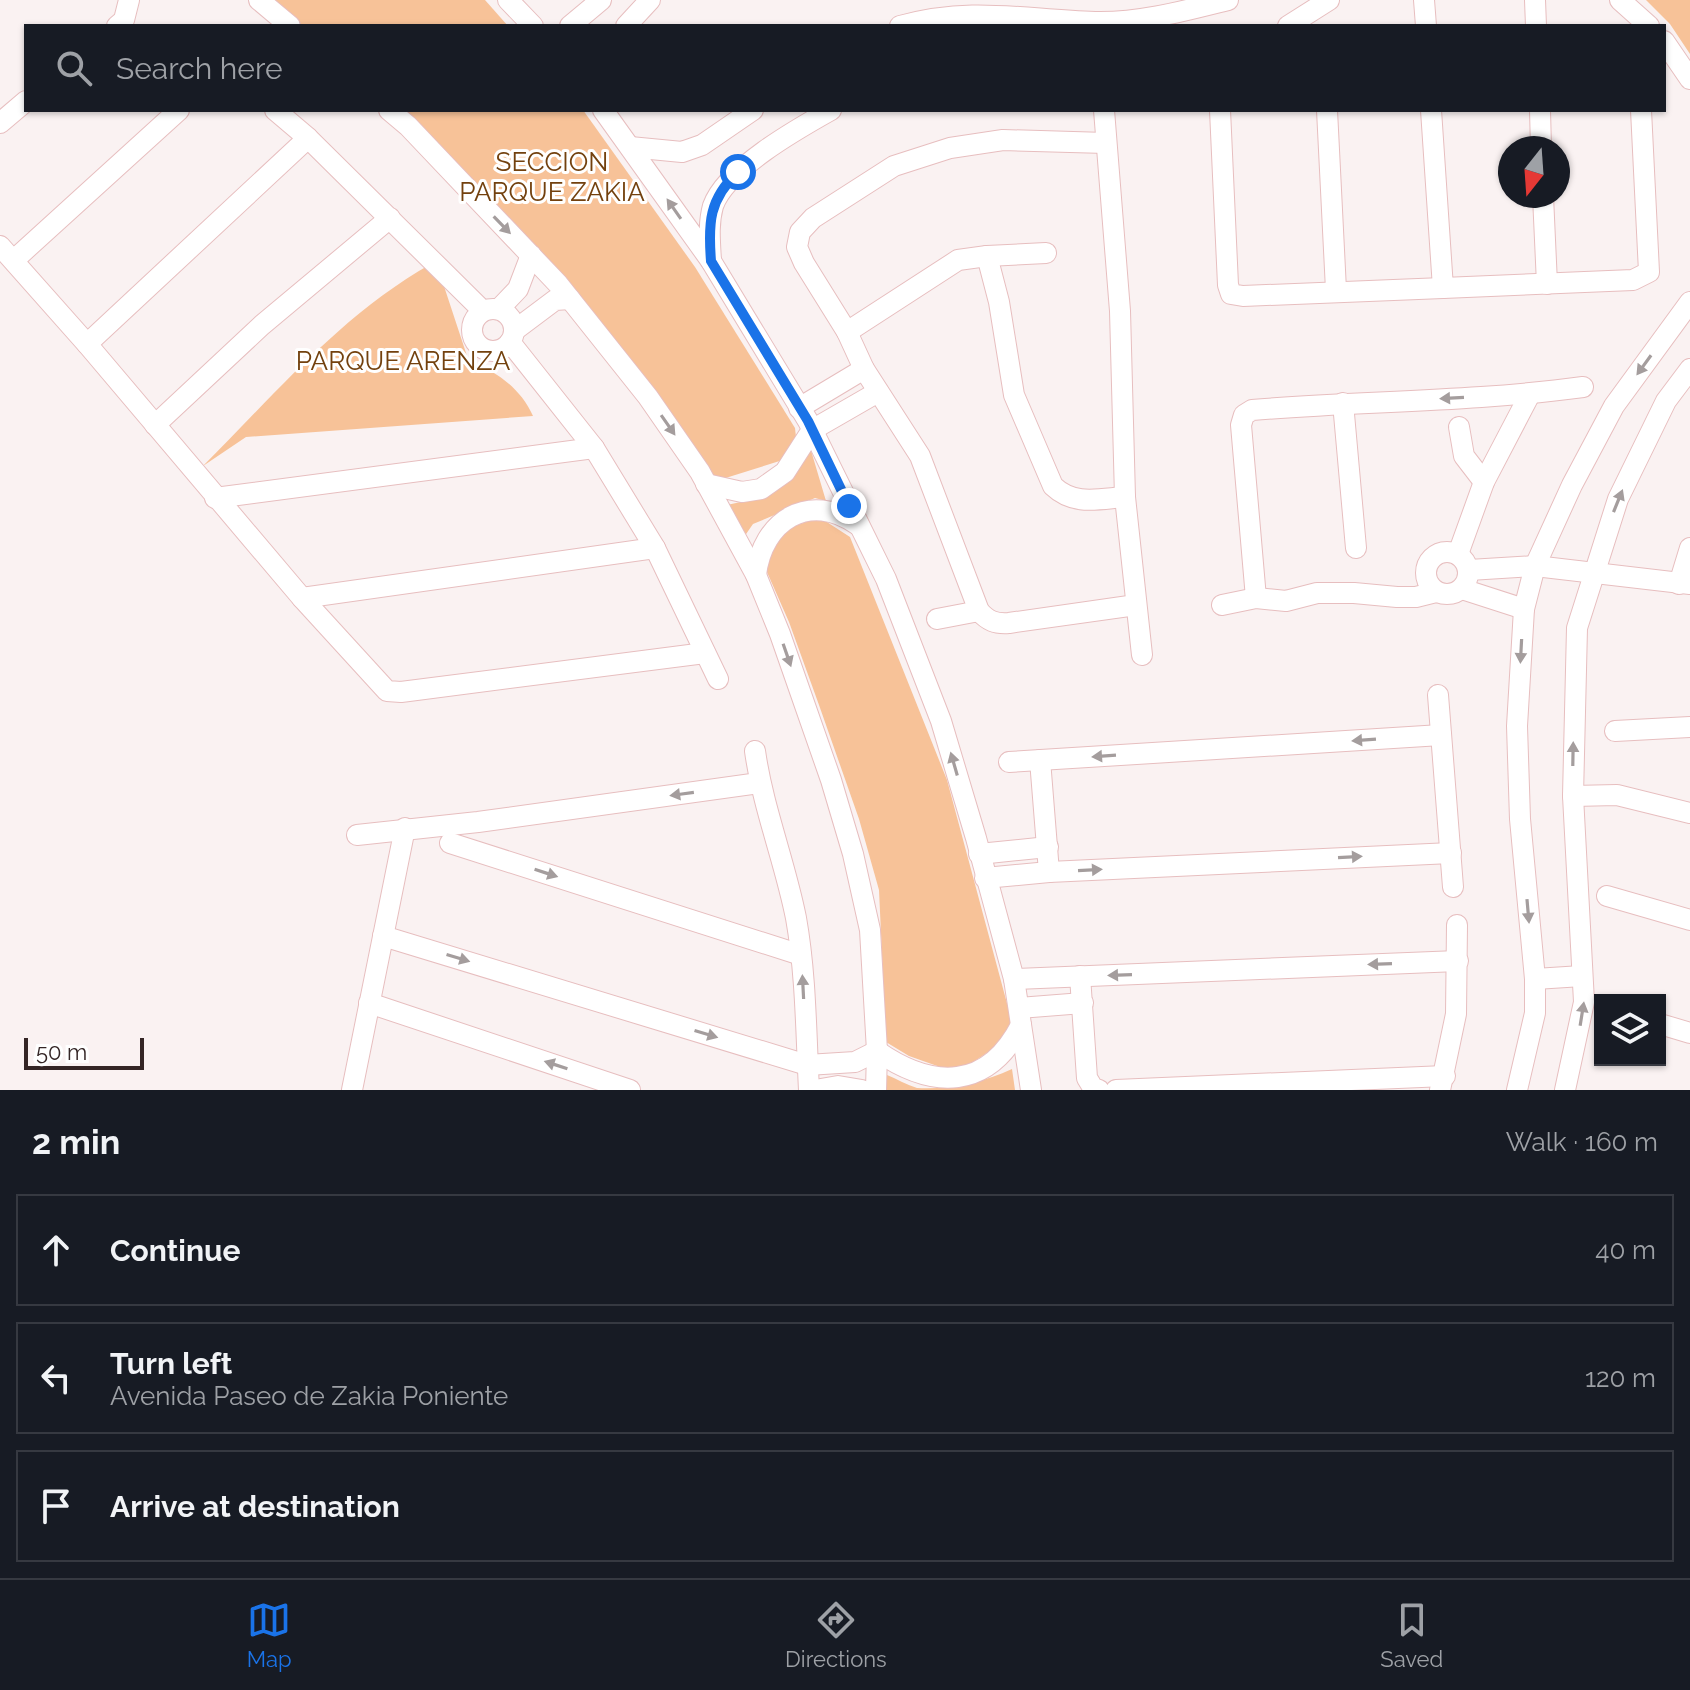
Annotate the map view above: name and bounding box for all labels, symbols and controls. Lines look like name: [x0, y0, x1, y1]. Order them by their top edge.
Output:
search box: [24, 24, 1666, 112]
icon: search: [52, 46, 96, 90]
text: Search here: [116, 51, 283, 86]
north arrow: [1498, 136, 1570, 208]
park label: SECCION PARQUE ZAKIA: [459, 147, 645, 207]
route start: [720, 154, 756, 190]
one-way arrow: [666, 198, 682, 220]
one-way arrow: [493, 215, 511, 234]
park label: PARQUE ARENZA: [296, 346, 511, 376]
one-way arrow: [1637, 355, 1652, 376]
one-way arrow: [1439, 391, 1464, 404]
one-way arrow: [660, 415, 675, 436]
route end: [831, 488, 867, 524]
one-way arrow: [1612, 489, 1625, 513]
one-way arrow: [1514, 639, 1527, 664]
one-way arrow: [782, 643, 794, 667]
one-way arrow: [1351, 733, 1376, 746]
one-way arrow: [1567, 741, 1579, 766]
one-way arrow: [1091, 750, 1116, 763]
one-way arrow: [947, 751, 960, 775]
one-way arrow: [669, 788, 694, 801]
one-way arrow: [1338, 851, 1363, 864]
one-way arrow: [1078, 863, 1103, 876]
one-way arrow: [534, 868, 558, 880]
one-way arrow: [1522, 899, 1535, 924]
one-way arrow: [446, 953, 470, 965]
one-way arrow: [1367, 958, 1392, 971]
one-way arrow: [1107, 968, 1132, 981]
one-way arrow: [796, 974, 809, 999]
map controls: [1594, 994, 1666, 1066]
button: layers: [1594, 994, 1666, 1066]
one-way arrow: [1576, 1001, 1588, 1026]
one-way arrow: [695, 1028, 719, 1041]
scale bar: [24, 1034, 144, 1070]
text: 50 m: [36, 1039, 87, 1065]
one-way arrow: [543, 1059, 567, 1071]
text: 2 min: [32, 1122, 120, 1162]
text: Walk · 160 m: [1506, 1127, 1658, 1157]
icon: ahead: [34, 1228, 78, 1272]
text: Continue: [110, 1233, 241, 1268]
text: 40 m: [1595, 1235, 1656, 1265]
text: Turn left: [110, 1346, 232, 1381]
icon: left: [34, 1356, 78, 1400]
text: 120 m: [1585, 1363, 1656, 1393]
text: Avenida Paseo de Zakia Poniente: [110, 1381, 508, 1411]
icon: arrive: [34, 1484, 78, 1528]
text: Arrive at destination: [110, 1489, 400, 1524]
tab: Map: [247, 1598, 292, 1672]
tab: Directions: [785, 1598, 887, 1672]
tab: Saved: [1380, 1598, 1443, 1672]

